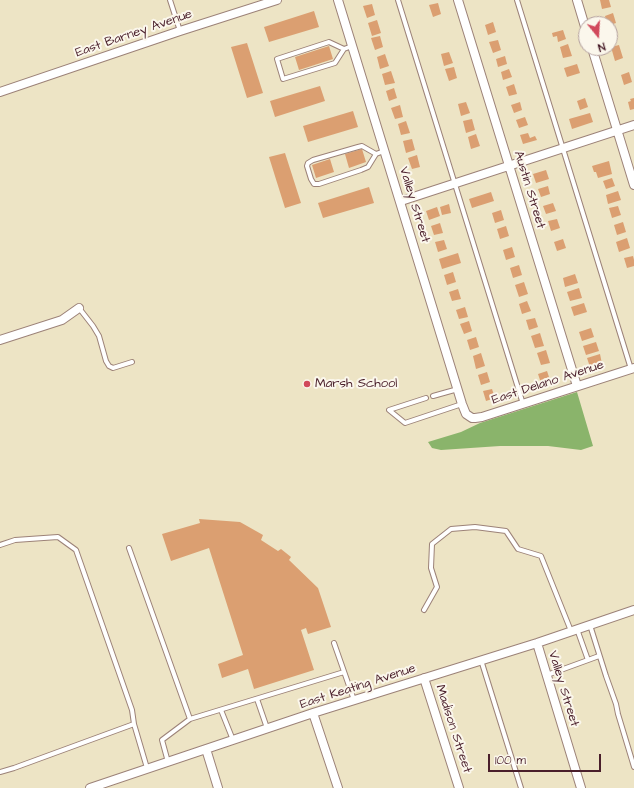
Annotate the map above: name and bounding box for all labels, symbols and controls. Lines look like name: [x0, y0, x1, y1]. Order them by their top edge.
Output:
street label: East Barney Avenue: [74, 7, 194, 61]
north arrow: [578, 16, 618, 56]
text: N: [596, 39, 607, 55]
street label: Austin Street: [510, 149, 548, 231]
street label: Valley Street: [395, 165, 433, 245]
street label: East Delano Avenue: [490, 358, 606, 408]
place label: Marsh School: [315, 376, 397, 392]
marker: Marsh School: [302, 379, 312, 389]
street label: Valley Street: [544, 649, 582, 729]
street label: East Keating Avenue: [298, 661, 418, 713]
street label: Madison Street: [431, 683, 475, 775]
scale bar: [490, 746, 603, 772]
text: 100 m: [495, 752, 526, 769]

